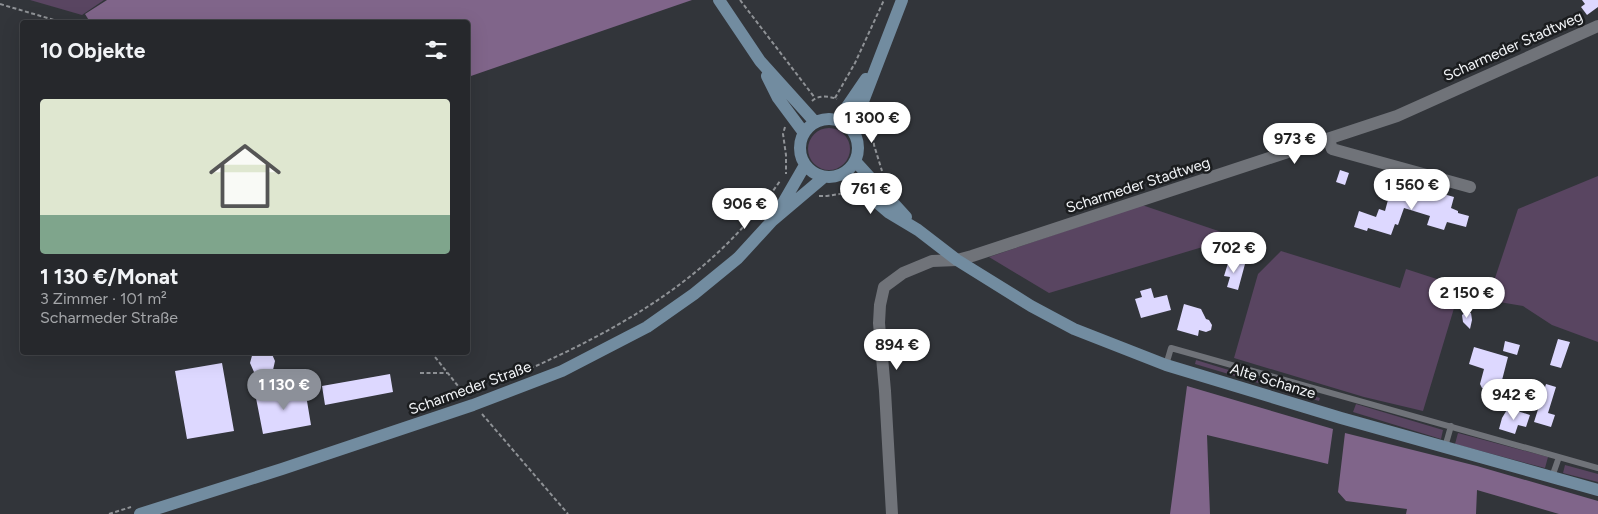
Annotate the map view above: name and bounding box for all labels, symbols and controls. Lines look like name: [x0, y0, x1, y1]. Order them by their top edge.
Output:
street label: Scharmeder Stadtweg: [1441, 7, 1585, 85]
icon: filters: [422, 36, 450, 64]
text: 10 Objekte: [40, 38, 145, 63]
pin: 1 300 €: [826, 102, 918, 144]
text: 1 300 €: [844, 108, 900, 127]
pin: 973 €: [1260, 122, 1330, 165]
text: 973 €: [1274, 129, 1316, 148]
icon: home: [200, 131, 290, 221]
street label: Scharmeder Stadtweg: [1064, 153, 1212, 217]
pin: 1 560 €: [1366, 168, 1458, 211]
pin: 761 €: [836, 172, 906, 215]
text: 1 560 €: [1385, 175, 1439, 194]
text: 761 €: [851, 179, 891, 198]
pin: 906 €: [710, 188, 780, 230]
text: 906 €: [723, 194, 767, 213]
pin: 702 €: [1199, 232, 1269, 274]
text: 702 €: [1212, 238, 1256, 257]
text: 1 130 €/Monat: [40, 264, 178, 289]
pin: 2 150 €: [1421, 276, 1513, 319]
text: 2 150 €: [1440, 283, 1494, 302]
text: 3 Zimmer · 101 m²: [40, 289, 167, 308]
text: Scharmeder Straße: [40, 308, 178, 327]
pin: 894 €: [862, 328, 932, 371]
text: 894 €: [875, 335, 919, 354]
street label: Scharmeder Straße: [406, 357, 534, 419]
street label: Alte Schanze: [1228, 359, 1318, 403]
pin: 1 130 €: [238, 368, 330, 411]
text: 1 130 €: [258, 375, 310, 394]
pin: 942 €: [1479, 378, 1549, 421]
text: 942 €: [1492, 385, 1536, 404]

